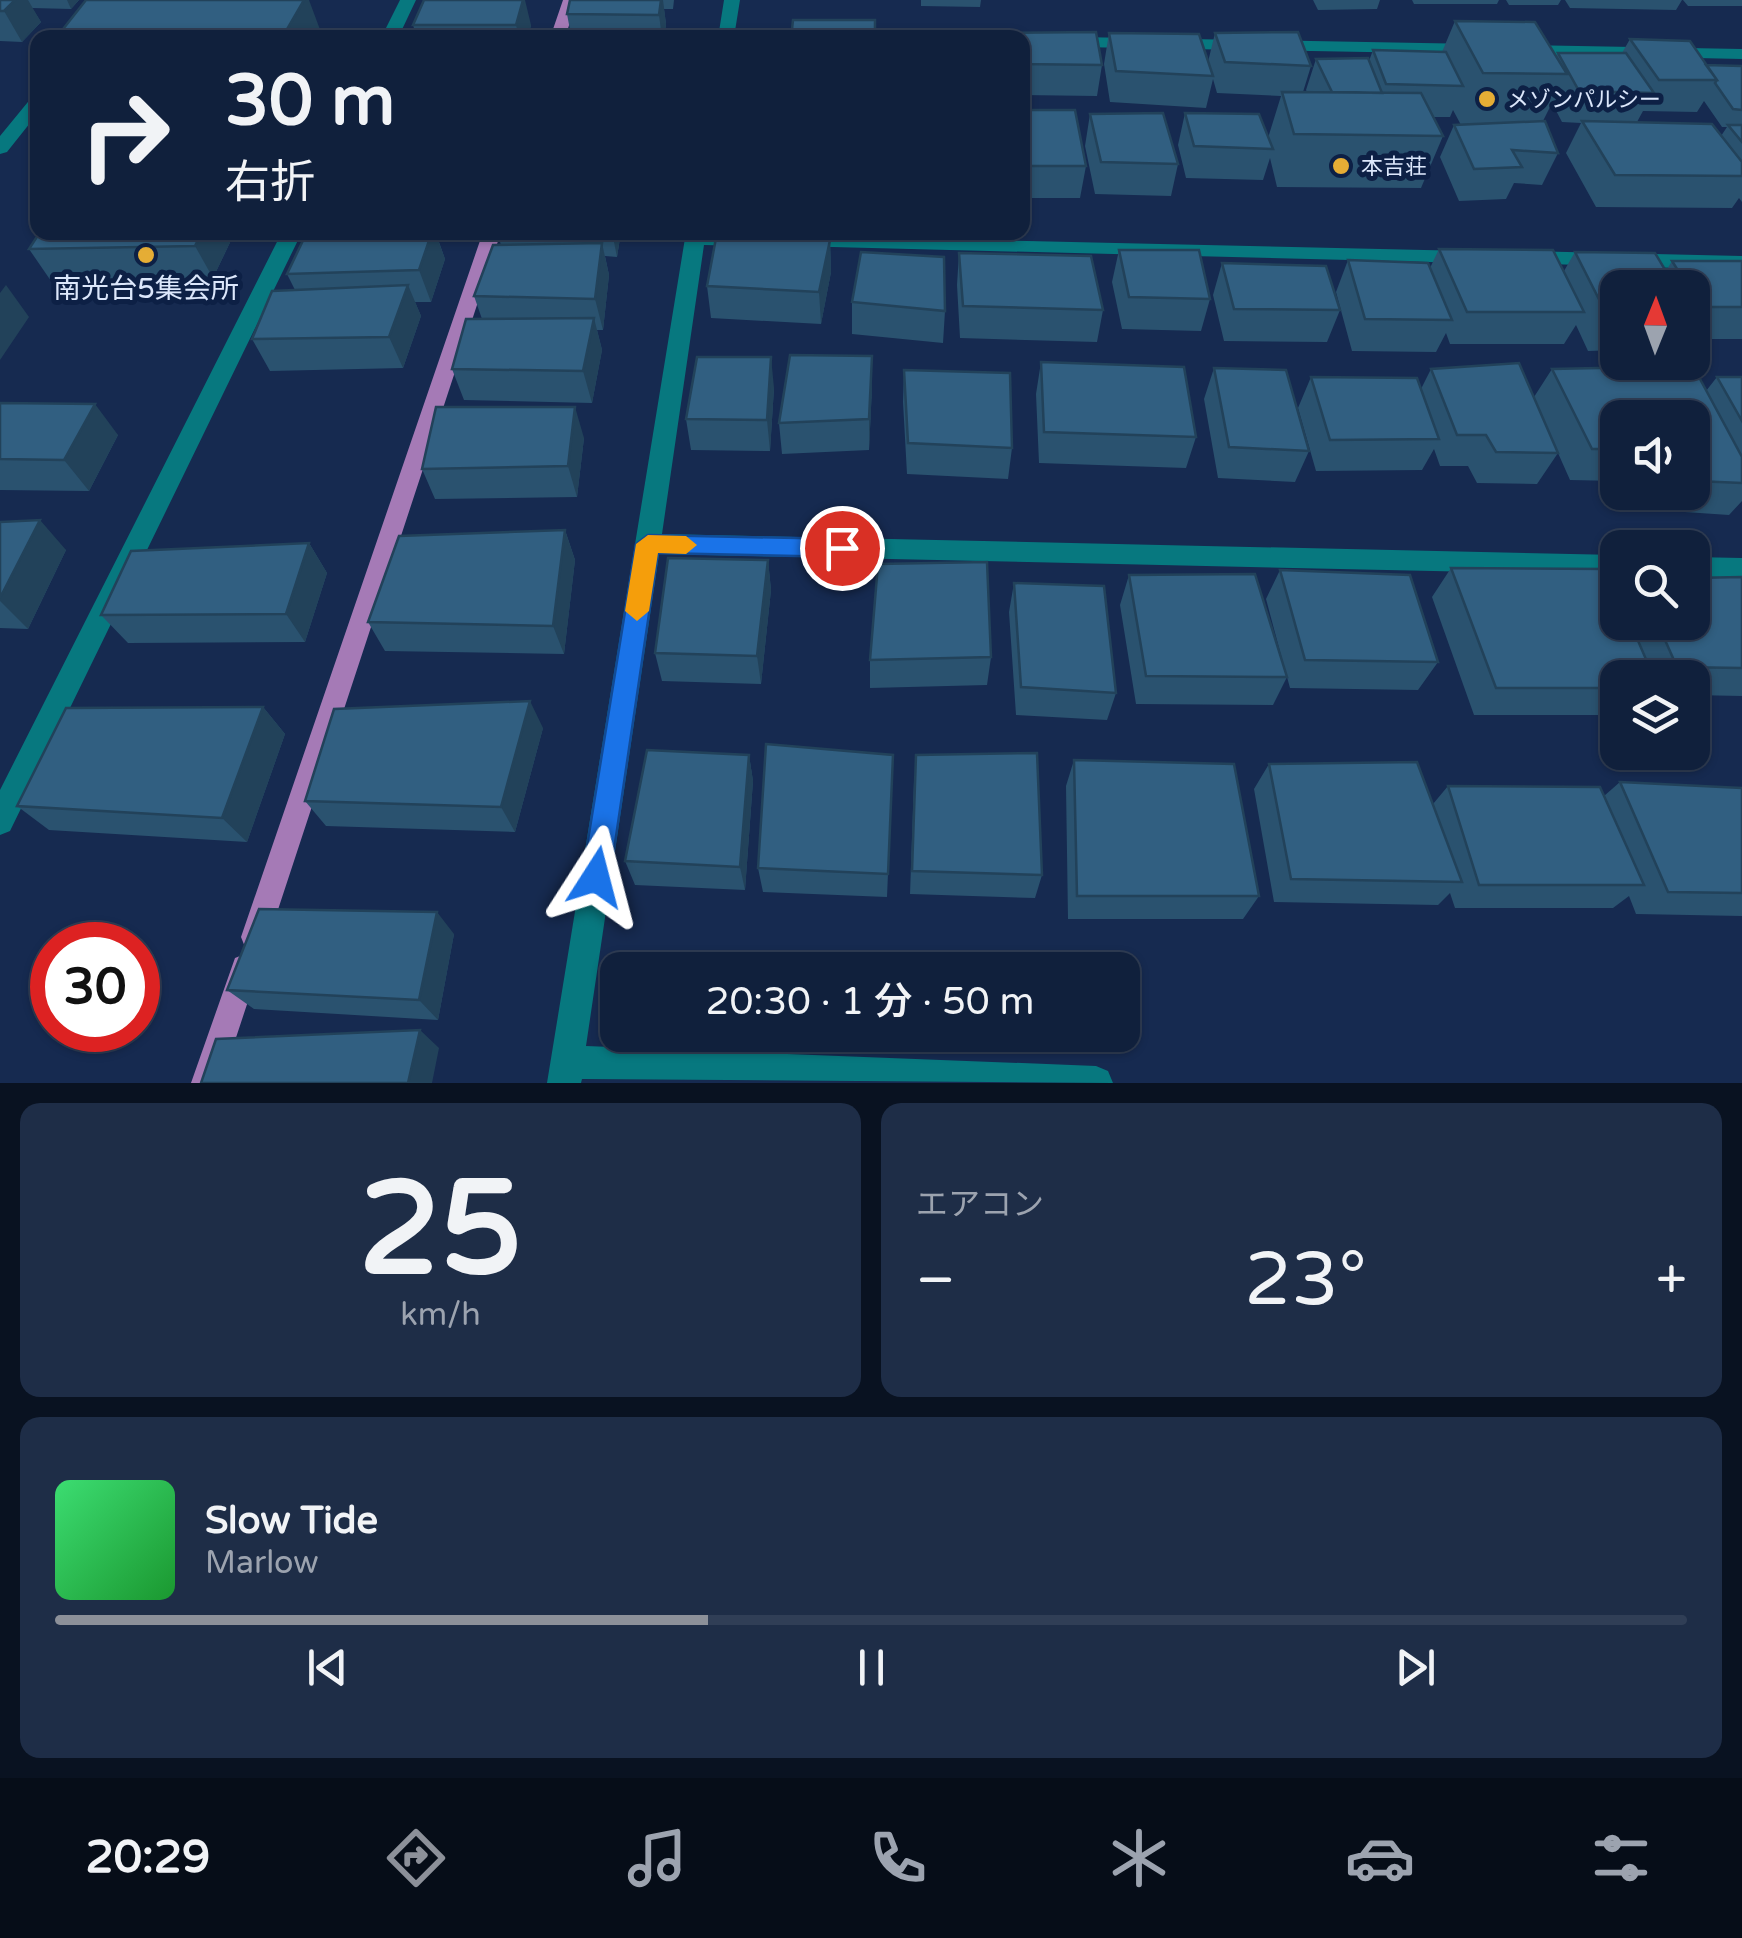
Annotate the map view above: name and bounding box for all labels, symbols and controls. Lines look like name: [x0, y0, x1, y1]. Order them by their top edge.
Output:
text: 30 m: [225, 60, 395, 144]
icon: right: [60, 70, 190, 200]
place label: メゾンパルシー: [1507, 87, 1661, 113]
marker: メゾンパルシー: [1476, 88, 1498, 110]
place label: 本吉荘: [1361, 154, 1427, 180]
marker: 本吉荘: [1330, 155, 1352, 177]
text: 右折: [225, 156, 315, 210]
marker: 南光台5集会所: [135, 244, 157, 266]
north arrow: [1600, 270, 1710, 380]
map controls: [1600, 270, 1710, 770]
place label: 南光台5集会所: [53, 272, 239, 306]
button: sound: [1600, 400, 1710, 510]
pin: [800, 506, 885, 591]
icon: arrive: [815, 521, 870, 576]
button: search: [1600, 530, 1710, 640]
button: layers: [1600, 660, 1710, 770]
position arrow: [544, 825, 648, 929]
speed limit sign: 30: [30, 922, 160, 1052]
text: 20:30 · 1 分 · 50 m: [706, 979, 1034, 1025]
text: 25: [359, 1153, 522, 1309]
text: エアコン: [916, 1186, 1044, 1224]
text: 23°: [1244, 1235, 1367, 1325]
text: −: [916, 1248, 955, 1314]
text: +: [1656, 1248, 1687, 1314]
text: km/h: [400, 1296, 481, 1334]
text: Slow Tide: [205, 1498, 378, 1544]
text: Marlow: [205, 1544, 319, 1582]
icon: previous: [300, 1640, 355, 1695]
icon: pause: [844, 1640, 899, 1695]
icon: next: [1388, 1640, 1443, 1695]
icon: directions: [381, 1823, 451, 1893]
icon: music: [622, 1823, 692, 1893]
icon: phone: [863, 1823, 933, 1893]
icon: climate: [1104, 1823, 1174, 1893]
icon: car: [1345, 1823, 1415, 1893]
icon: filters: [1586, 1823, 1656, 1893]
text: 20:29: [86, 1831, 210, 1885]

